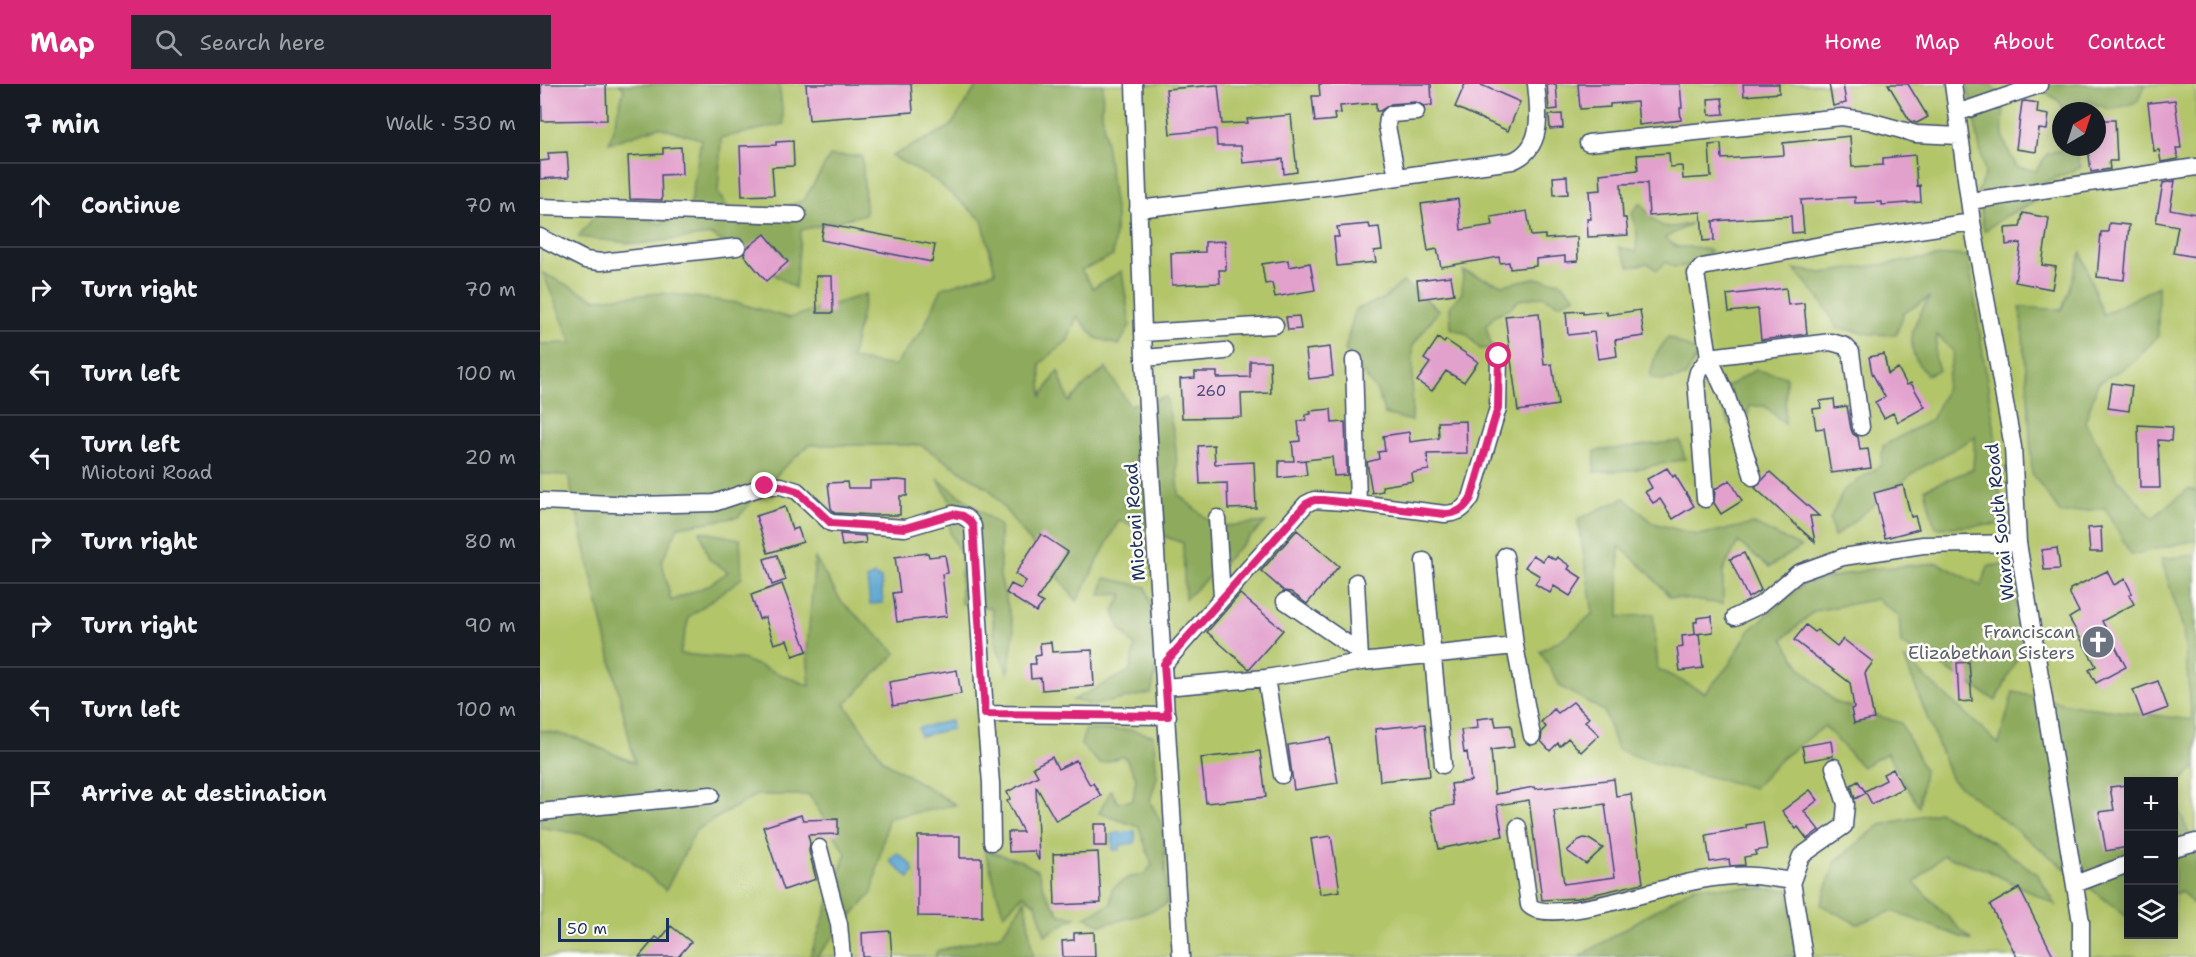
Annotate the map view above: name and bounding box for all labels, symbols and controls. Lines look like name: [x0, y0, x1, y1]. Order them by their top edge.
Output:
search box: [131, 15, 551, 69]
text: Map: [30, 23, 95, 61]
icon: search: [152, 26, 185, 59]
text: Search here: [200, 28, 325, 57]
text: Home: [1824, 28, 1882, 56]
text: Map: [1915, 28, 1960, 56]
text: About: [1993, 28, 2054, 56]
text: Contact: [2087, 28, 2166, 56]
north arrow: [2052, 102, 2106, 156]
text: 7 min: [24, 106, 100, 141]
text: Walk · 530 m: [385, 110, 516, 136]
icon: ahead: [24, 189, 57, 222]
text: Continue: [81, 191, 181, 220]
text: 70 m: [464, 192, 516, 218]
icon: right: [24, 273, 57, 306]
text: Turn right: [81, 275, 198, 304]
text: 70 m: [464, 276, 516, 302]
route start: [1485, 342, 1511, 368]
icon: left: [24, 357, 57, 390]
text: Turn left: [81, 359, 180, 388]
text: 100 m: [456, 360, 516, 386]
house number: 260: [1196, 381, 1226, 401]
text: Turn left: [81, 430, 180, 459]
icon: left: [24, 441, 57, 474]
street label: Warai South Road: [1980, 442, 2020, 602]
text: 20 m: [465, 444, 516, 470]
text: Miotoni Road: [81, 459, 212, 485]
street label: Miotoni Road: [1119, 462, 1151, 582]
route end: [751, 472, 777, 498]
icon: right: [24, 525, 57, 558]
text: Turn right: [81, 527, 198, 556]
text: 80 m: [464, 528, 516, 554]
icon: right: [24, 609, 57, 642]
text: Turn right: [81, 611, 198, 640]
text: 90 m: [464, 612, 516, 638]
place label: Franciscan Elizabethan Sisters: [1908, 620, 2075, 665]
church icon: Franciscan Elizabethan Sisters: [2080, 624, 2116, 660]
icon: left: [24, 693, 57, 726]
text: Turn left: [81, 695, 180, 724]
text: 100 m: [456, 696, 516, 722]
icon: arrive: [24, 777, 57, 810]
map controls: [2124, 777, 2178, 939]
button: +: [2124, 777, 2178, 831]
text: Arrive at destination: [81, 779, 327, 808]
button: −: [2124, 831, 2178, 885]
button: layers: [2124, 885, 2178, 939]
scale bar: [558, 915, 669, 942]
text: 50 m: [567, 918, 607, 939]

